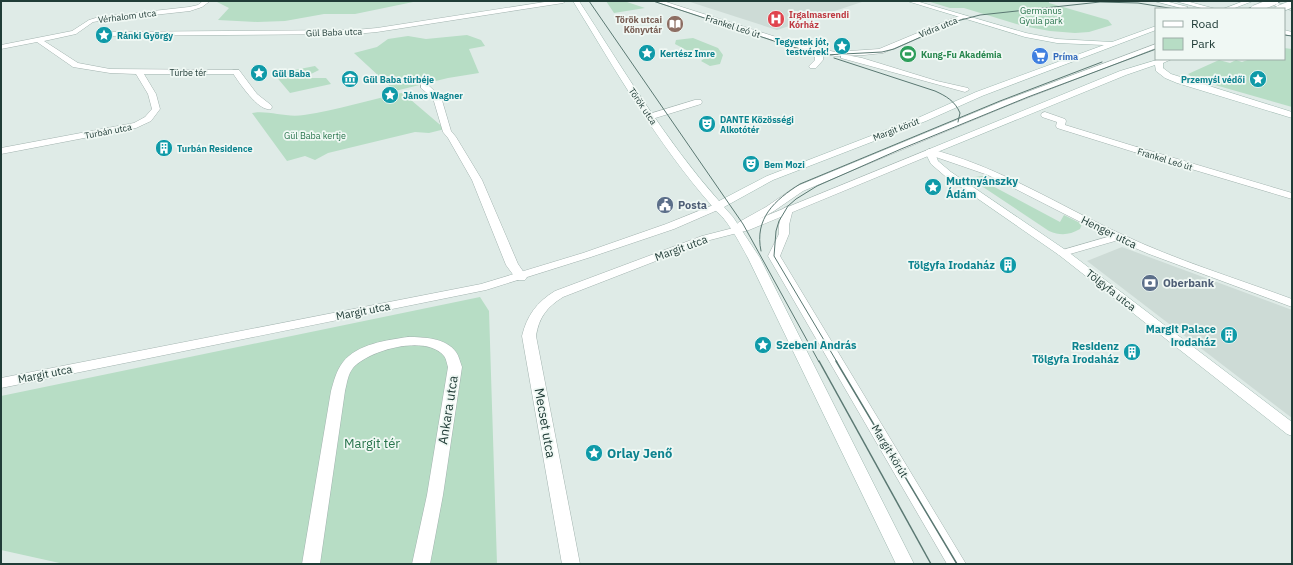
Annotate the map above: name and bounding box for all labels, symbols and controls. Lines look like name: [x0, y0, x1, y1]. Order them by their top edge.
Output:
park label: Germanus Gyula park: [1019, 5, 1063, 26]
street label: Vérhalom utca: [97, 7, 157, 25]
legend: [1155, 8, 1285, 60]
hospital icon: Irgalmasrendi Kórház: [766, 9, 786, 29]
place label: Irgalmasrendi Kórház: [789, 9, 849, 30]
street label: Frankel Leó út: [704, 12, 762, 40]
place label: Török utcai Könyvtár: [615, 14, 662, 35]
library icon: Török utcai Könyvtár: [665, 14, 685, 34]
street label: Vidra utca: [917, 14, 959, 40]
text: Road: [1191, 16, 1219, 31]
place icon: Ránki György: [94, 25, 114, 45]
street label: Gül Baba utca: [306, 26, 363, 38]
place label: Ránki György: [117, 30, 173, 41]
place label: Tegyetek jót, testvérek!: [775, 36, 829, 57]
place icon: Tegyetek jót, testvérek!: [832, 36, 852, 56]
text: Park: [1191, 36, 1216, 51]
place icon: Kertész Imre: [637, 43, 657, 63]
sports icon: Kung-Fu Akadémia: [898, 44, 918, 64]
supermarket icon: Príma: [1030, 46, 1050, 66]
place label: Kertész Imre: [660, 48, 715, 59]
place label: Kung-Fu Akadémia: [921, 49, 1002, 60]
place label: Príma: [1053, 51, 1078, 62]
place icon: Gül Baba: [249, 63, 269, 83]
street label: Türbe tér: [170, 67, 207, 78]
place label: Gül Baba: [272, 68, 310, 79]
museum icon: Gül Baba türbéje: [340, 69, 360, 89]
place icon: Przemyśl védői: [1248, 69, 1268, 89]
place label: Gül Baba türbéje: [363, 74, 434, 85]
place label: Przemyśl védői: [1181, 74, 1245, 85]
place icon: János Wagner: [380, 85, 400, 105]
street label: Török utca: [627, 85, 660, 127]
place label: János Wagner: [403, 90, 463, 101]
theatre icon: DANTE Közösségi Alkotótér: [697, 114, 717, 134]
place label: DANTE Közösségi Alkotótér: [720, 114, 794, 135]
street label: Margit körút: [871, 115, 921, 143]
street label: Turbán utca: [83, 121, 133, 141]
park label: Gül Baba kertje: [284, 130, 346, 141]
building icon: Turbán Residence: [154, 138, 174, 158]
place label: Turbán Residence: [177, 143, 253, 154]
street label: Frankel Leó út: [1136, 145, 1194, 173]
theatre icon: Bem Mozi: [741, 154, 761, 174]
place label: Bem Mozi: [764, 159, 805, 170]
place label: Muttnyánszky Ádám: [946, 174, 1018, 201]
place icon: Muttnyánszky Ádám: [923, 177, 943, 197]
public building icon: Posta: [655, 195, 675, 215]
place label: Posta: [678, 198, 707, 212]
street label: Henger utca: [1079, 213, 1139, 251]
street label: Margit utca: [653, 232, 709, 264]
building icon: Tölgyfa Irodaház: [998, 255, 1018, 275]
place label: Tölgyfa Irodaház: [908, 258, 995, 272]
street label: Tölgyfa utca: [1083, 266, 1139, 314]
bank icon: Oberbank: [1140, 273, 1160, 293]
place label: Oberbank: [1163, 276, 1215, 290]
street label: Margit utca: [335, 299, 391, 323]
place label: Margit Palace irodaház: [1146, 322, 1216, 349]
building icon: Margit Palace irodaház: [1219, 325, 1239, 345]
place icon: Szebeni András: [753, 335, 773, 355]
place label: Szebeni András: [776, 338, 857, 352]
place label: Residenz Tölgyfa Irodaház: [1032, 339, 1119, 366]
building icon: Residenz Tölgyfa Irodaház: [1122, 342, 1142, 362]
street label: Margit utca: [17, 362, 73, 386]
street label: Ankara utca: [434, 374, 462, 446]
street label: Mecset utca: [530, 387, 560, 459]
street label: Margit körút: [869, 422, 911, 480]
park label: Margit tér: [344, 435, 400, 452]
place icon: Orlay Jenő: [584, 443, 604, 463]
place label: Orlay Jenő: [607, 445, 672, 462]

